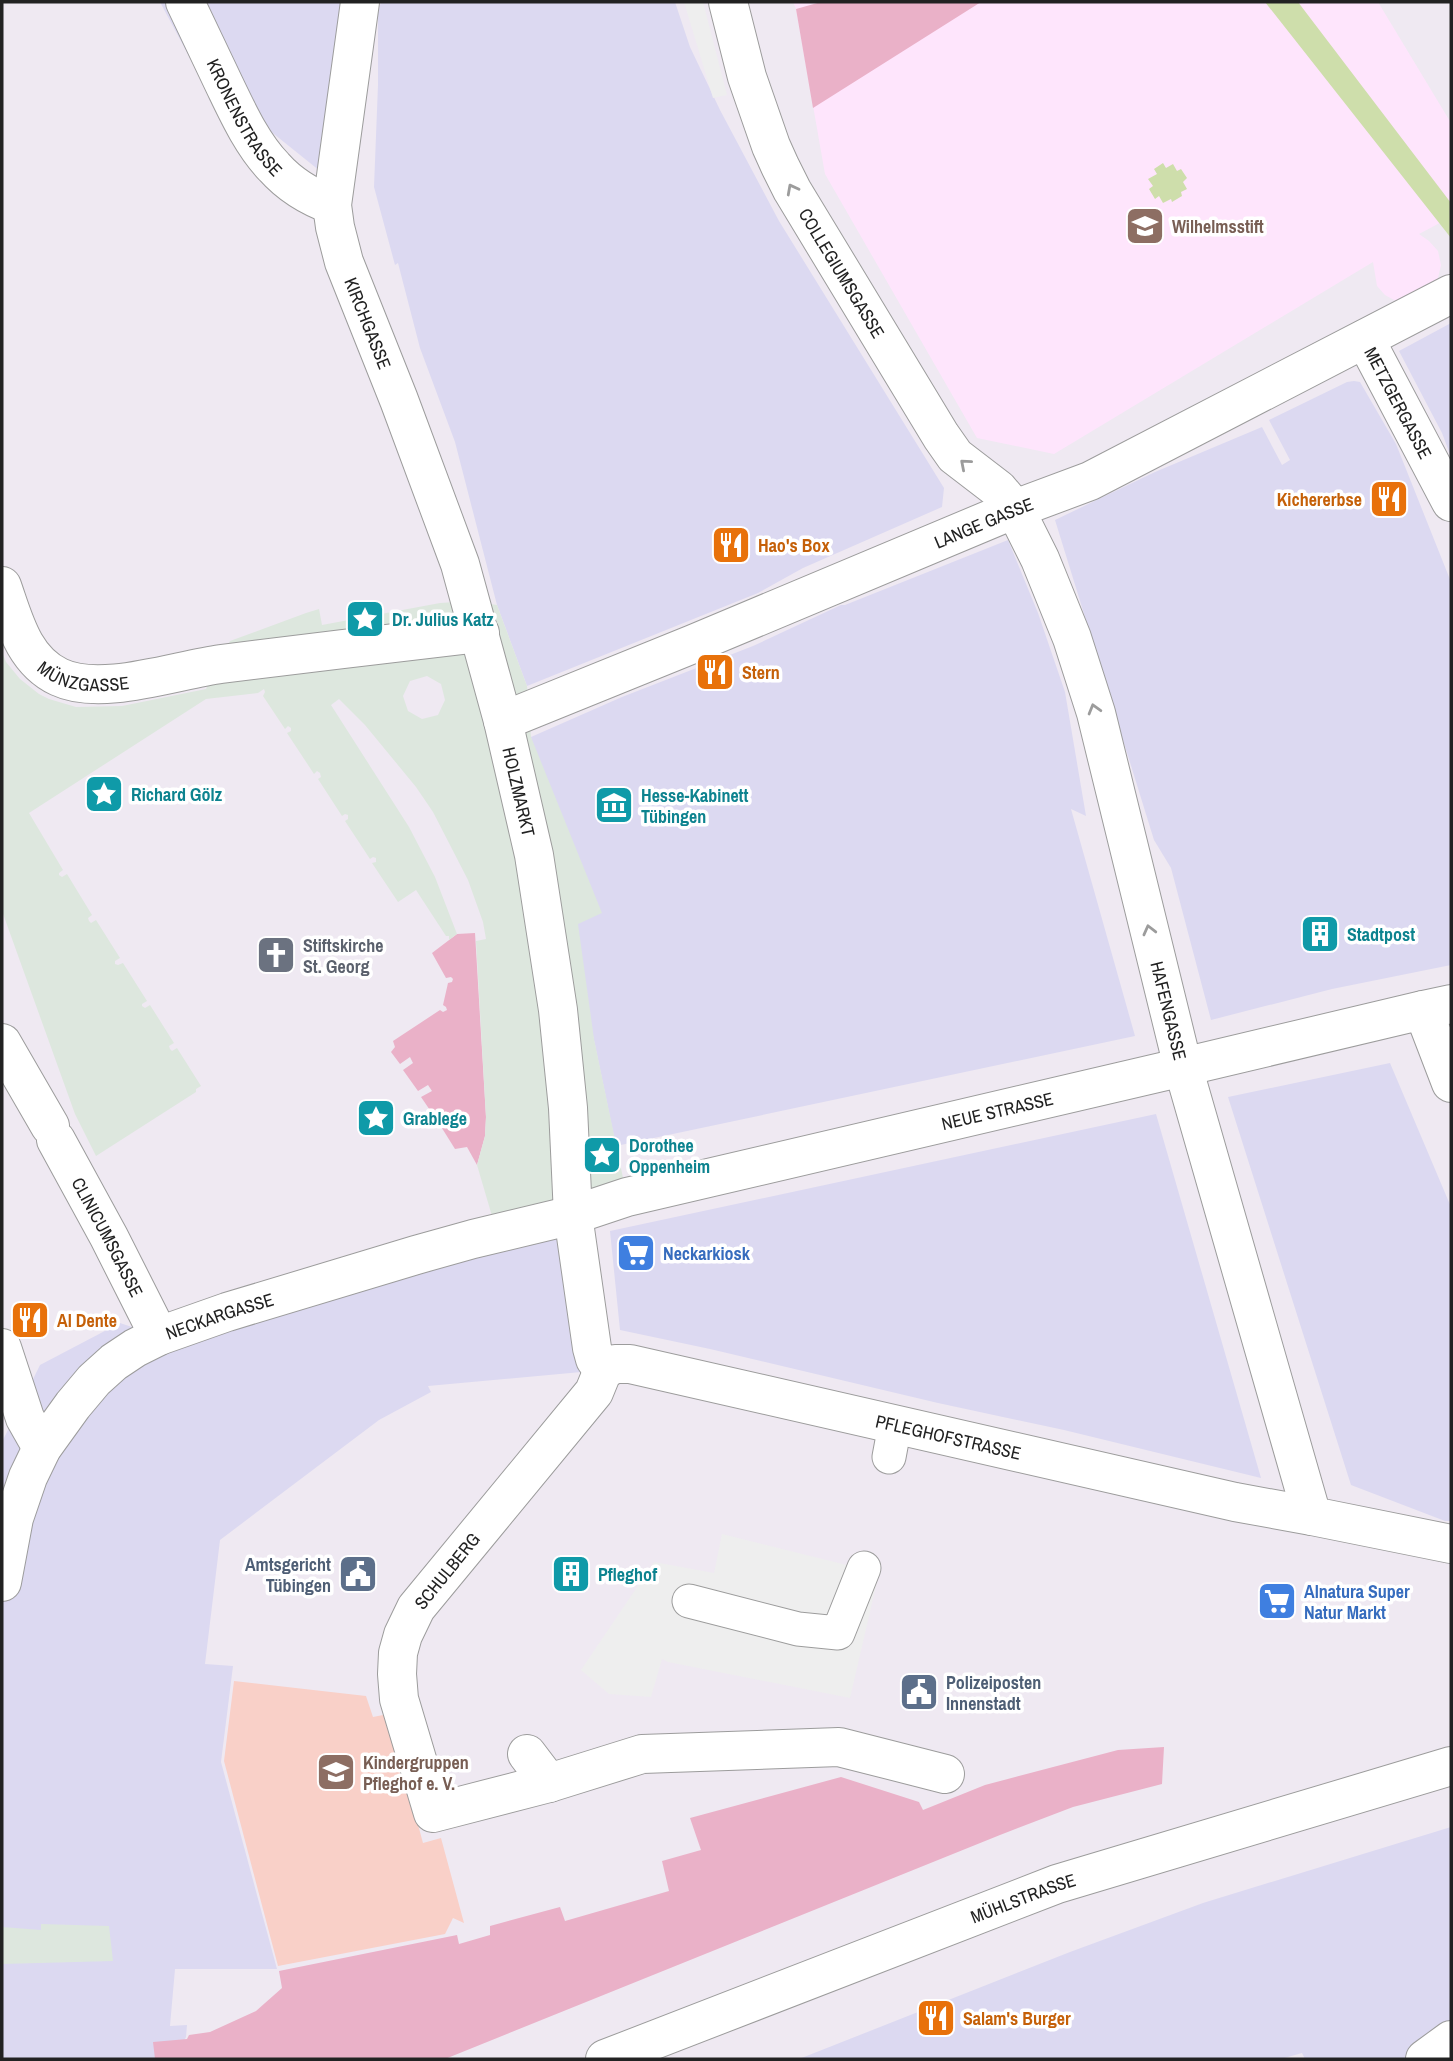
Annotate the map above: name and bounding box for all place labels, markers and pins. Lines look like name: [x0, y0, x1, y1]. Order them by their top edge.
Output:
school or university icon: Wilhelmsstift: [1124, 205, 1166, 247]
place label: Wilhelmsstift: [1172, 214, 1264, 239]
restaurant icon: Kichererbse: [1368, 478, 1410, 520]
place label: Kichererbse: [1277, 487, 1362, 512]
restaurant icon: Hao's Box: [710, 524, 752, 566]
place label: Hao's Box: [758, 533, 830, 558]
place icon: Dr. Julius Katz: [344, 598, 386, 640]
place label: Dr. Julius Katz: [392, 607, 494, 632]
restaurant icon: Stern: [694, 651, 736, 693]
place label: Stern: [742, 660, 780, 685]
place icon: Richard Gölz: [83, 773, 125, 815]
place label: Richard Gölz: [131, 782, 223, 807]
place label: Hesse-Kabinett Tübingen: [641, 783, 749, 829]
museum icon: Hesse-Kabinett Tübingen: [593, 784, 635, 826]
building icon: Stadtpost: [1299, 913, 1341, 955]
place label: Stadtpost: [1347, 922, 1415, 947]
place label: Stiftskirche St. Georg: [303, 933, 383, 979]
church icon: Stiftskirche St. Georg: [255, 934, 297, 976]
place icon: Grablege: [355, 1097, 397, 1139]
place label: Grablege: [403, 1106, 467, 1131]
place label: Dorothee Oppenheim: [629, 1133, 710, 1179]
place icon: Dorothee Oppenheim: [581, 1134, 623, 1176]
supermarket icon: Neckarkiosk: [615, 1232, 657, 1274]
place label: Neckarkiosk: [663, 1241, 751, 1266]
restaurant icon: Al Dente: [9, 1299, 51, 1341]
place label: Al Dente: [57, 1308, 117, 1333]
place label: Amtsgericht Tübingen: [245, 1552, 331, 1598]
public building icon: Amtsgericht Tübingen: [337, 1553, 379, 1595]
building icon: Pfleghof: [550, 1553, 592, 1595]
place label: Pfleghof: [598, 1562, 657, 1587]
place label: Alnatura Super Natur Markt: [1304, 1579, 1410, 1625]
supermarket icon: Alnatura Super Natur Markt: [1256, 1580, 1298, 1622]
place label: Polizeiposten Innenstadt: [946, 1670, 1041, 1716]
public building icon: Polizeiposten Innenstadt: [898, 1671, 940, 1713]
place label: Kindergruppen Pfleghof e. V.: [363, 1750, 469, 1796]
school or university icon: Kindergruppen Pfleghof e. V.: [315, 1751, 357, 1793]
restaurant icon: Salam's Burger: [915, 1997, 957, 2039]
place label: Salam's Burger: [963, 2006, 1071, 2031]

